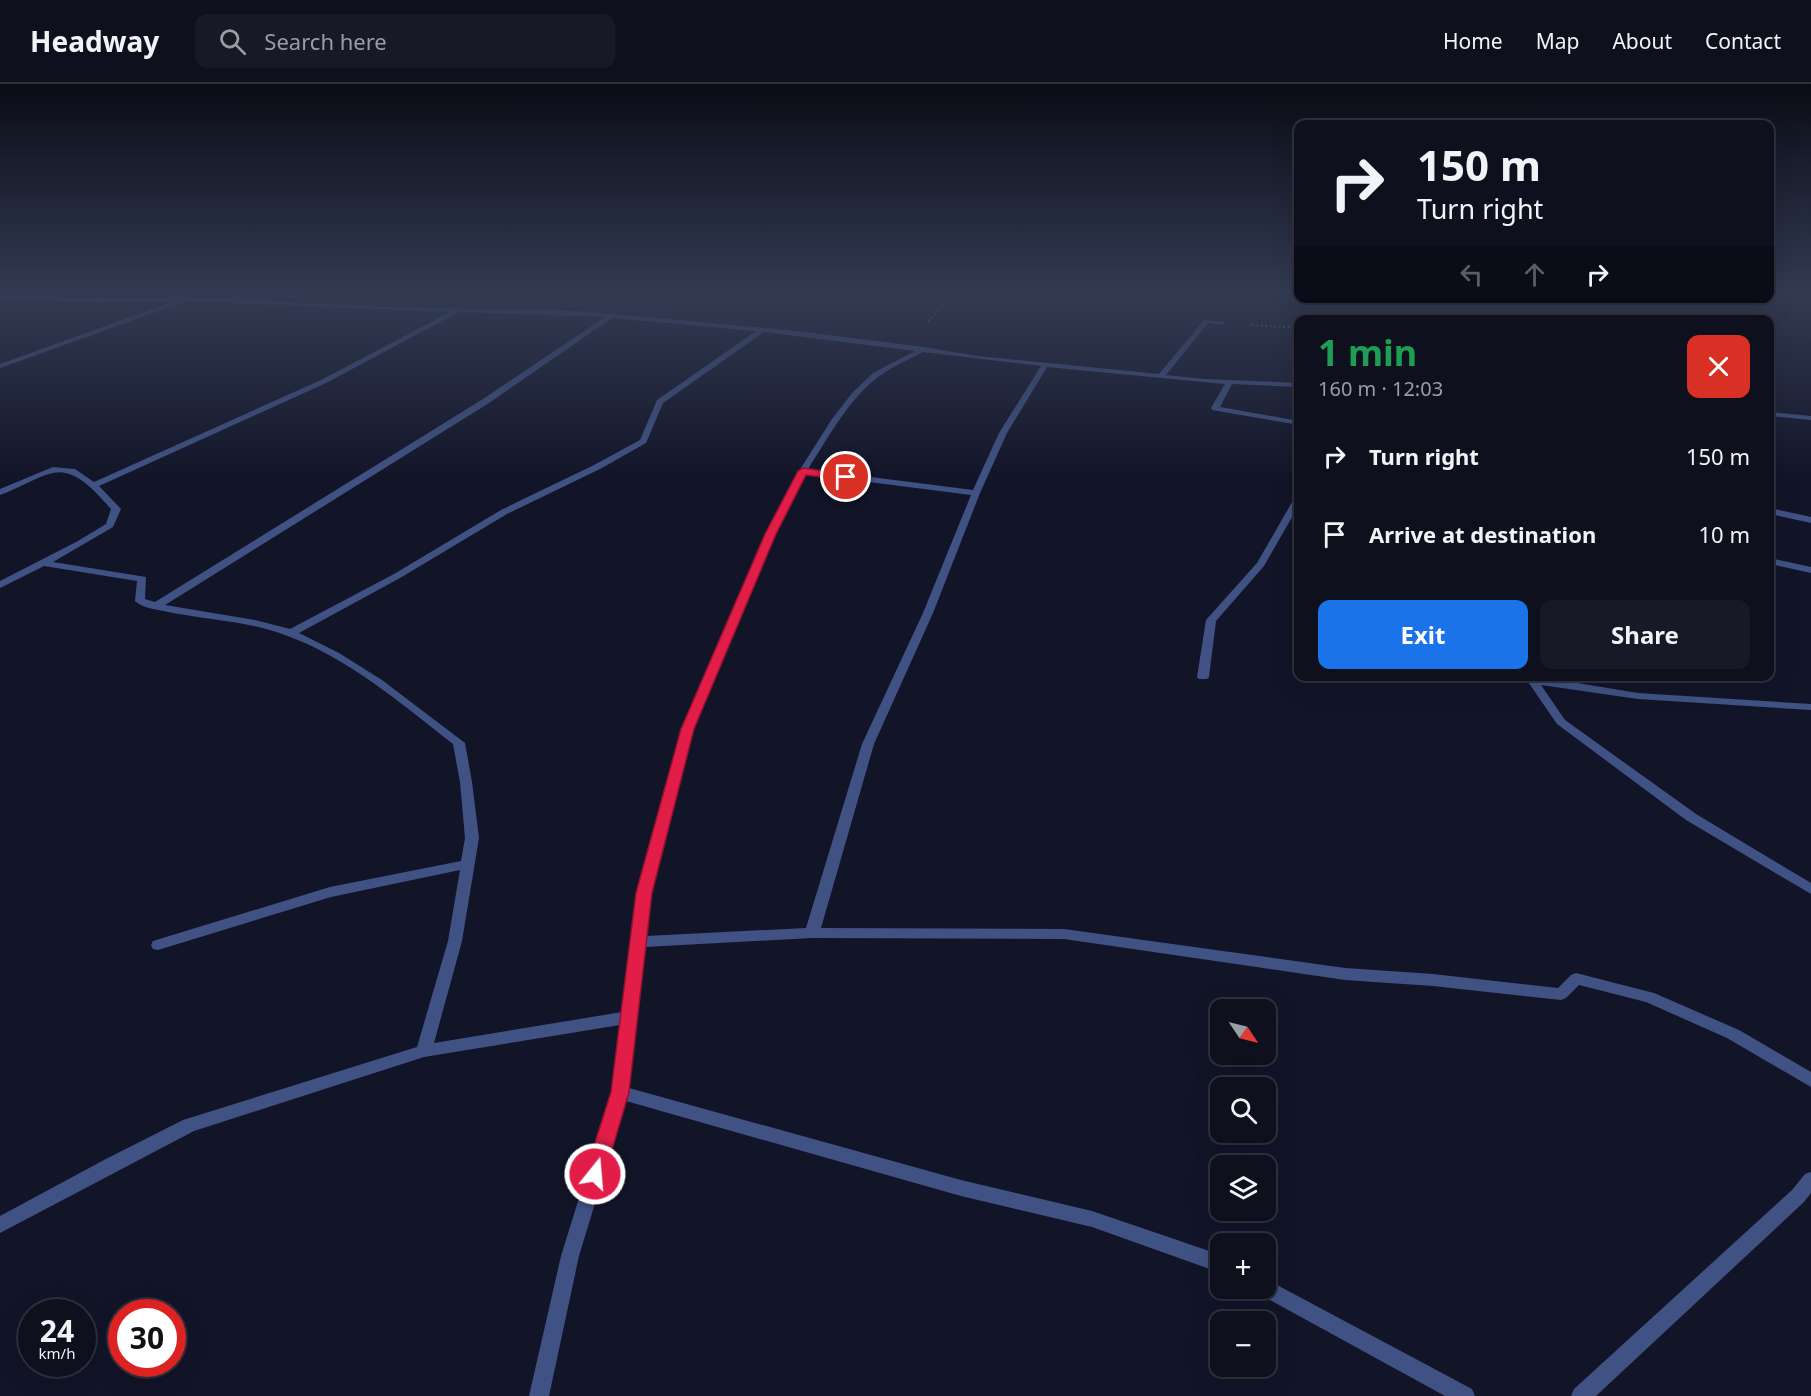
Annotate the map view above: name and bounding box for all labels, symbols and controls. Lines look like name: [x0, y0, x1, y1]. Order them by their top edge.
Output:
search box: [195, 14, 615, 68]
text: Headway: [30, 22, 159, 60]
icon: search: [216, 25, 249, 58]
text: Search here: [264, 26, 387, 56]
text: Home: [1443, 27, 1503, 55]
text: Map: [1536, 27, 1579, 55]
text: About: [1612, 27, 1672, 55]
text: Contact: [1705, 27, 1781, 55]
text: 150 m: [1417, 136, 1541, 193]
icon: right: [1318, 144, 1396, 222]
text: Turn right: [1417, 190, 1543, 227]
icon: left: [1455, 258, 1488, 291]
icon: ahead: [1518, 258, 1551, 291]
icon: right: [1581, 258, 1614, 291]
text: 1 min: [1318, 328, 1417, 377]
button: close: [1687, 335, 1750, 398]
text: 160 m · 12:03: [1318, 375, 1443, 402]
icon: right: [1318, 440, 1351, 473]
text: Turn right: [1369, 441, 1479, 471]
text: 150 m: [1686, 441, 1750, 471]
pin: [820, 451, 871, 502]
icon: arrive: [829, 460, 862, 493]
icon: arrive: [1318, 518, 1351, 551]
text: Arrive at destination: [1369, 519, 1596, 549]
text: 10 m: [1699, 519, 1750, 549]
button: Exit: [1318, 600, 1528, 669]
button: Share: [1540, 600, 1750, 669]
north arrow: [1210, 999, 1276, 1065]
map controls: [1210, 999, 1276, 1377]
button: search: [1210, 1077, 1276, 1143]
position arrow: [563, 1142, 627, 1206]
button: layers: [1210, 1155, 1276, 1221]
button: +: [1210, 1233, 1276, 1299]
speed limit sign: 30: [108, 1299, 186, 1377]
text: 24: [40, 1310, 74, 1351]
button: −: [1210, 1311, 1276, 1377]
text: km/h: [39, 1343, 75, 1363]

